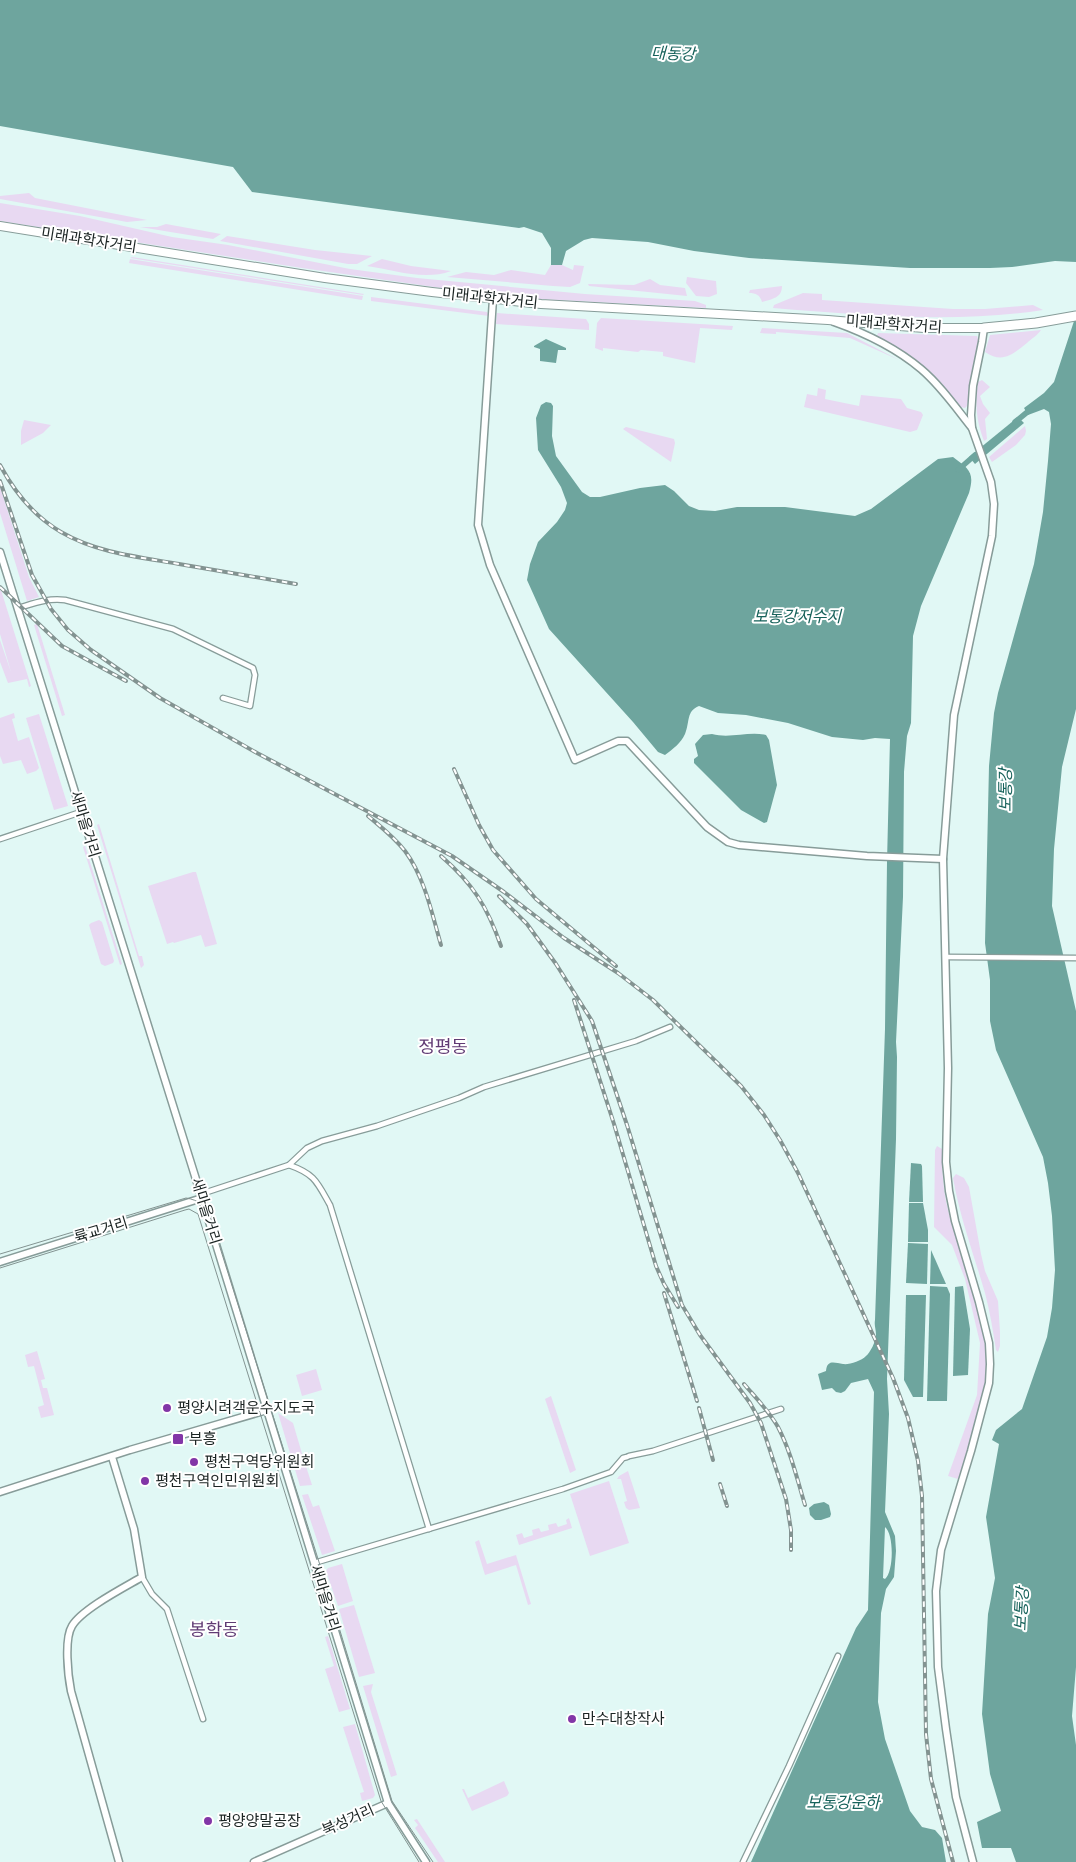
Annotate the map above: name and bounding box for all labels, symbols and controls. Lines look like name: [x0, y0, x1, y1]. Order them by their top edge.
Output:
water label: 대동강: [651, 43, 698, 64]
street label: 미래과학자거리: [40, 224, 138, 256]
street label: 미래과학자거리: [441, 284, 539, 312]
street label: 미래과학자거리: [845, 312, 943, 336]
water label: 보통강저수지: [753, 607, 842, 626]
water label: 보통강: [996, 766, 1015, 812]
street label: 새마을거리: [66, 788, 104, 860]
district label: 정평동: [418, 1036, 468, 1057]
street label: 새마을거리: [187, 1175, 225, 1247]
street label: 륙교거리: [72, 1213, 130, 1247]
place label: 평양시려객운수지도국: [177, 1399, 315, 1417]
marker: 평양시려객운수지도국: [161, 1402, 173, 1414]
place label: 부흥: [189, 1430, 217, 1448]
marker: 부흥: [171, 1432, 185, 1446]
place label: 평천구역당위원회: [204, 1453, 314, 1471]
marker: 평천구역당위원회: [188, 1456, 200, 1468]
place label: 평천구역인민위원회: [155, 1472, 279, 1490]
marker: 평천구역인민위원회: [139, 1475, 151, 1487]
street label: 새마을거리: [306, 1562, 344, 1634]
water label: 보통강: [1011, 1584, 1032, 1632]
district label: 봉학동: [189, 1619, 239, 1640]
place label: 만수대창작사: [582, 1710, 665, 1728]
marker: 만수대창작사: [566, 1713, 578, 1725]
water label: 보통강운하: [806, 1793, 882, 1812]
street label: 북성거리: [319, 1801, 377, 1839]
place label: 평양양말공장: [218, 1812, 301, 1830]
marker: 평양양말공장: [202, 1815, 214, 1827]

